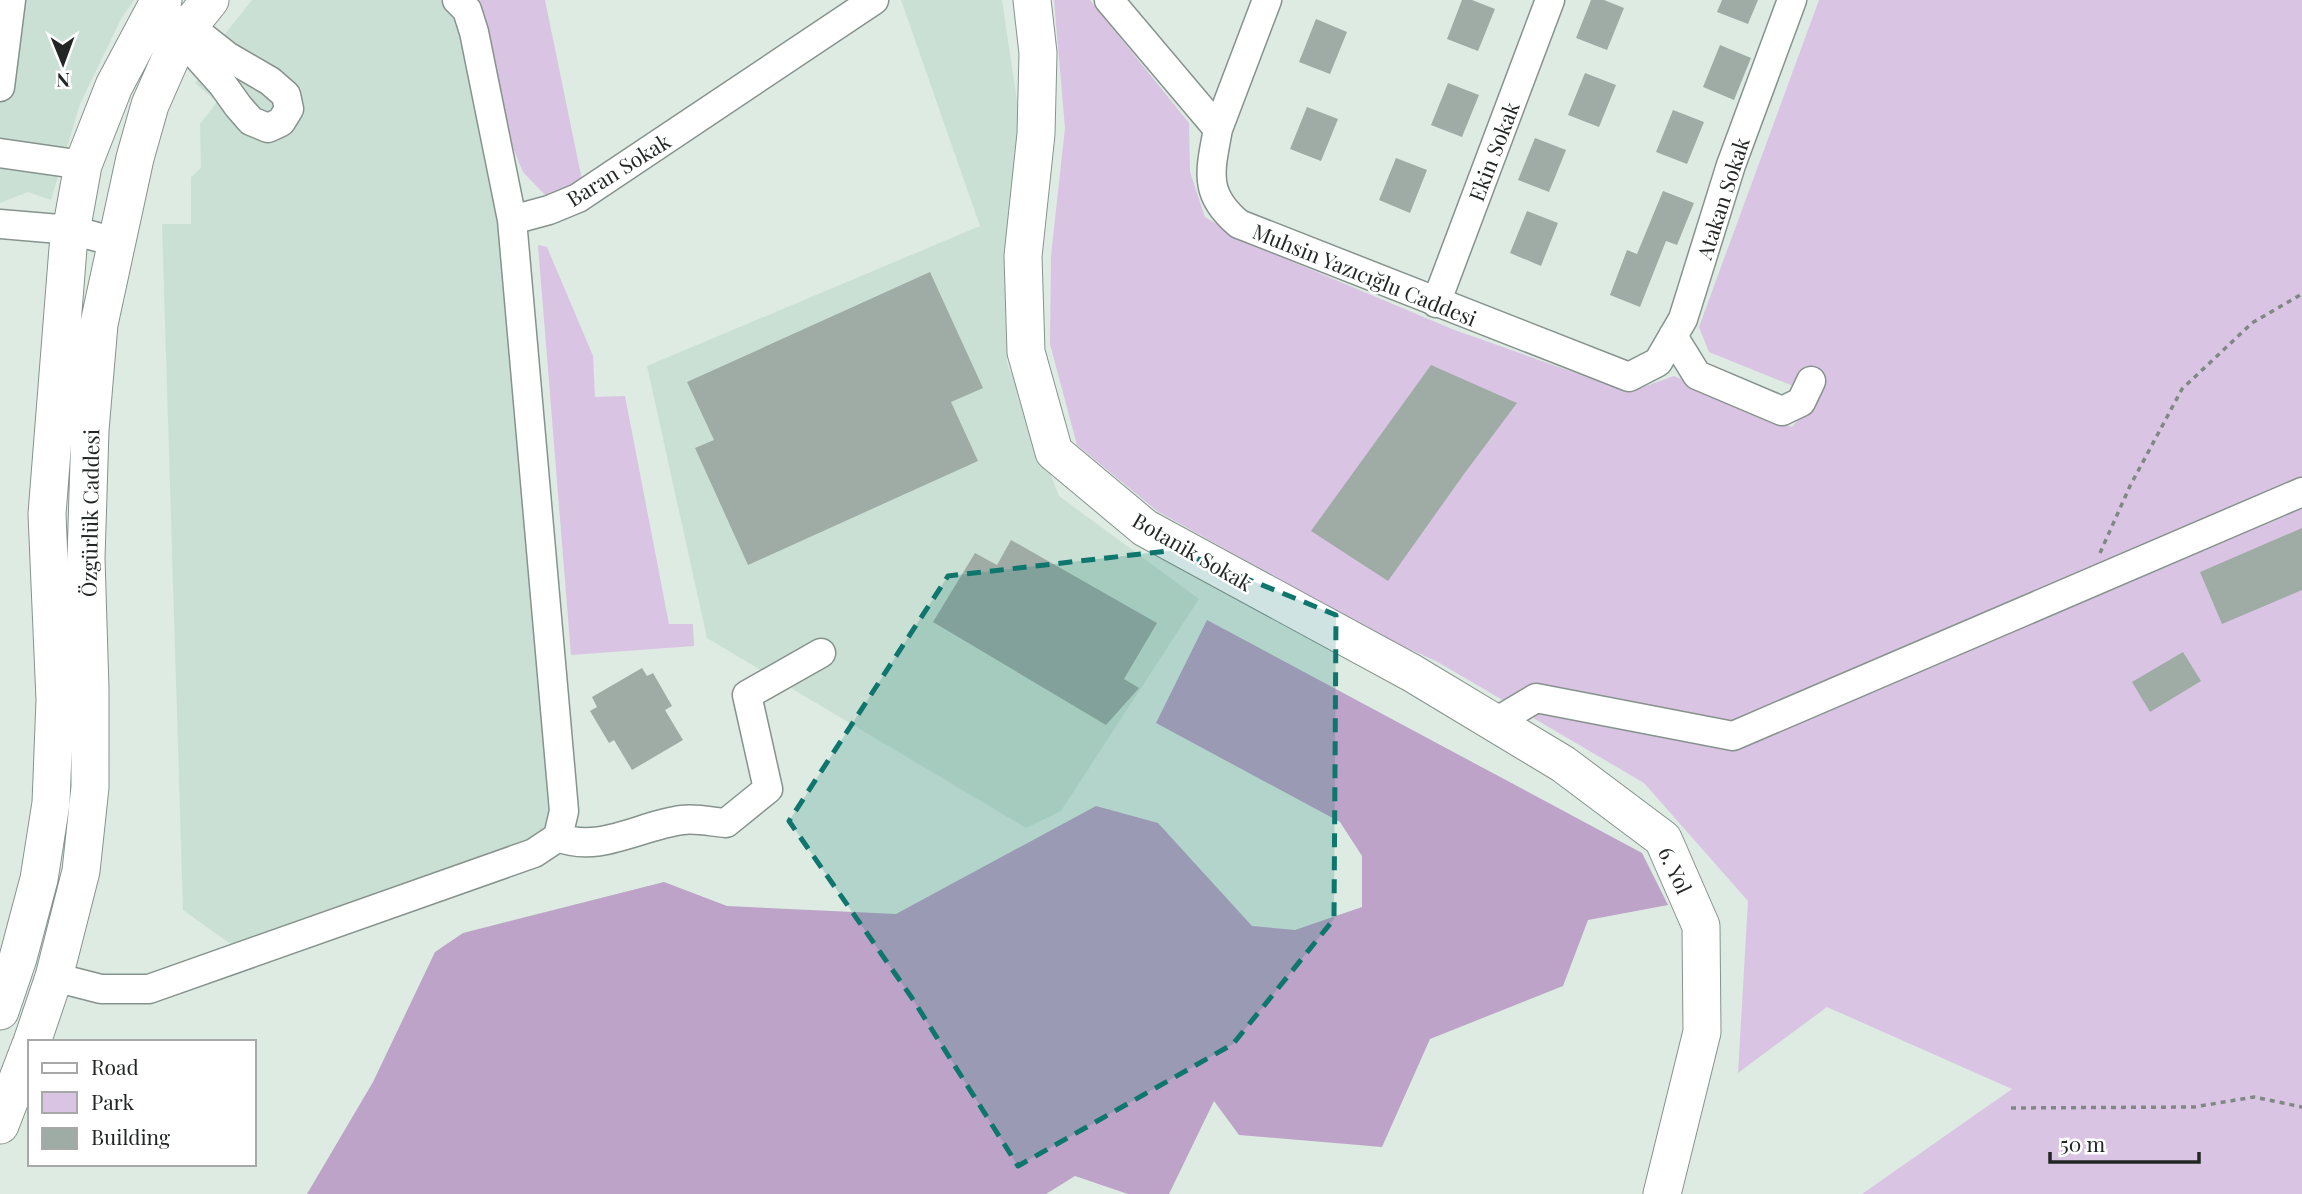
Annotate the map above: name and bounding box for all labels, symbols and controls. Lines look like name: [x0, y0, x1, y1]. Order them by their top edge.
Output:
north arrow: [28, 28, 98, 98]
text: N: [56, 68, 70, 94]
street label: Ekin Sokak: [1461, 97, 1525, 205]
street label: Baran Sokak: [561, 126, 675, 212]
street label: Atakan Sokak: [1689, 133, 1755, 264]
street label: Muhsin Yazıcığlu Caddesi: [1249, 216, 1481, 332]
street label: Özgürlük Caddesi: [74, 429, 104, 597]
street label: Botanik Sokak: [1128, 505, 1258, 597]
street label: 6. Yol: [1653, 842, 1699, 898]
legend: [28, 1040, 256, 1166]
text: Road: [91, 1052, 139, 1080]
text: Park: [91, 1087, 135, 1115]
scale bar: [2050, 1120, 2199, 1164]
text: Building: [91, 1122, 170, 1150]
text: 50 m: [2060, 1129, 2106, 1157]

